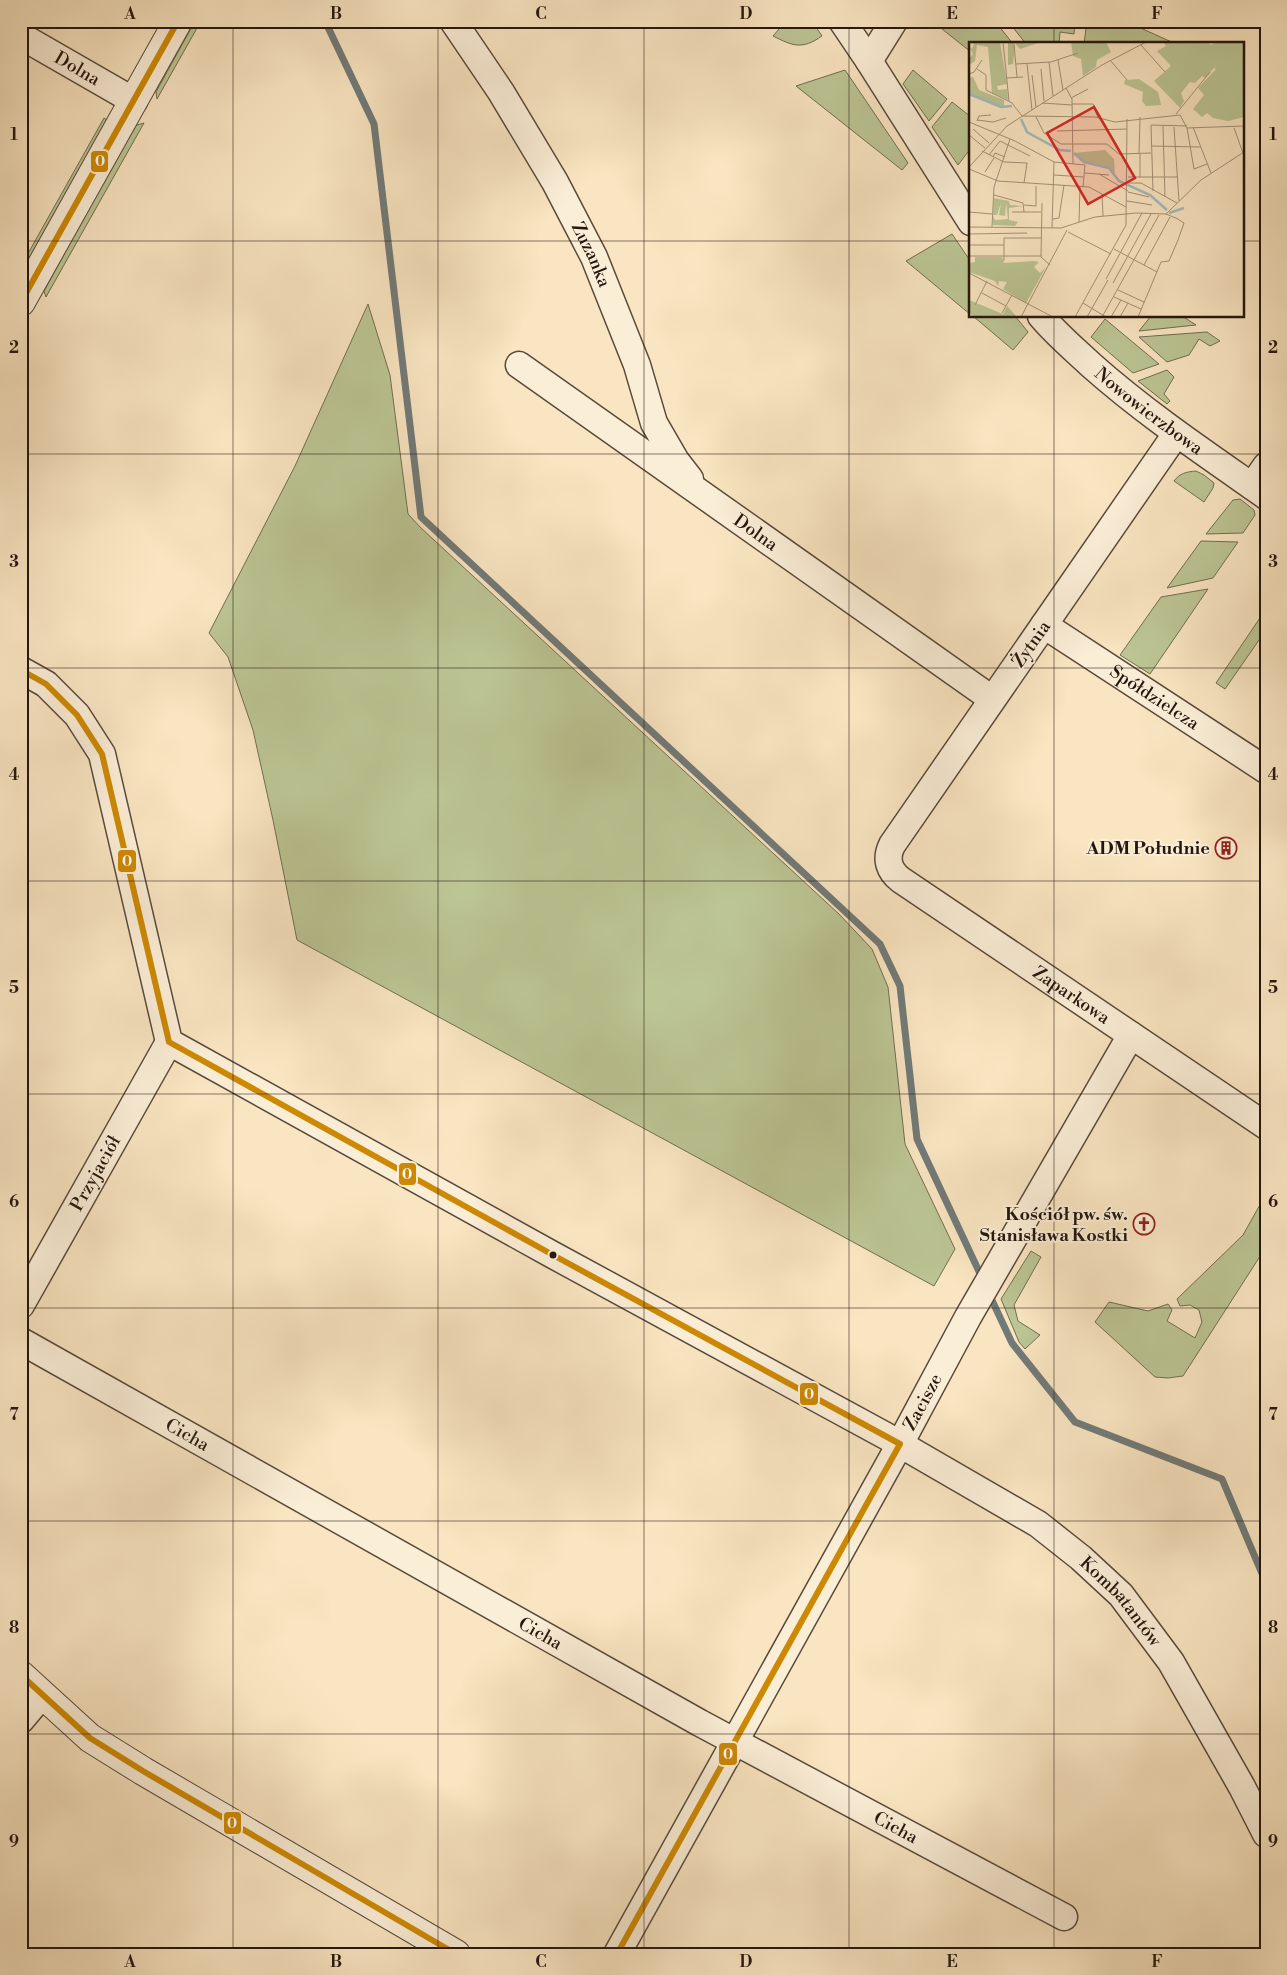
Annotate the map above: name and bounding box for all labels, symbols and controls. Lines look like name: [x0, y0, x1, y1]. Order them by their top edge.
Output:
text: A: [123, 4, 136, 24]
text: B: [330, 4, 342, 24]
text: C: [535, 4, 547, 24]
text: D: [740, 4, 753, 24]
text: E: [946, 4, 958, 24]
text: F: [1151, 4, 1163, 24]
inset map: [969, 42, 1244, 318]
street label: Dolna: [50, 47, 105, 92]
text: 1: [10, 125, 18, 145]
text: 1: [1269, 125, 1277, 145]
line badge: 0: [90, 150, 109, 173]
text: 0: [95, 153, 105, 171]
street label: Zuzanka: [566, 218, 616, 292]
text: 2: [9, 338, 19, 358]
text: 2: [1268, 338, 1278, 358]
street label: Nowowierzbowa: [1090, 362, 1208, 461]
street label: Dolna: [729, 509, 783, 557]
text: 3: [9, 552, 19, 572]
text: 3: [1268, 552, 1278, 572]
street label: Żytnia: [1007, 616, 1056, 672]
street label: Spółdzielcza: [1105, 660, 1204, 736]
text: 4: [9, 765, 20, 785]
text: 4: [1268, 765, 1279, 785]
building icon: ADM Południe: [1214, 836, 1238, 860]
place label: ADM Południe: [1085, 837, 1210, 860]
line badge: 0: [117, 849, 137, 873]
text: 0: [122, 853, 132, 871]
street label: Zaparkowa: [1028, 961, 1115, 1030]
text: 5: [9, 978, 19, 998]
text: 5: [1268, 978, 1278, 998]
street label: Przyjaciół: [65, 1131, 126, 1215]
line badge: 0: [398, 1162, 417, 1186]
text: 0: [402, 1166, 412, 1184]
text: 6: [9, 1192, 19, 1212]
text: 6: [1268, 1192, 1278, 1212]
place label: Kościół pw. św. Stanisława Kostki: [979, 1203, 1128, 1247]
church icon: Kościół pw. św. Stanisława Kostki: [1132, 1212, 1156, 1236]
unlabelled marker: [548, 1250, 558, 1260]
street label: Zacisze: [898, 1370, 948, 1435]
line badge: 0: [799, 1382, 819, 1406]
text: 0: [804, 1386, 814, 1404]
text: 7: [9, 1405, 19, 1425]
text: 7: [1268, 1405, 1278, 1425]
street label: Cicha: [161, 1414, 214, 1457]
street label: Kombatantów: [1075, 1552, 1167, 1652]
street label: Cicha: [514, 1612, 567, 1656]
text: 8: [9, 1618, 19, 1638]
text: 8: [1268, 1618, 1278, 1638]
line badge: 0: [718, 1742, 738, 1766]
text: 0: [723, 1746, 733, 1764]
street label: Cicha: [869, 1807, 923, 1849]
line badge: 0: [223, 1811, 242, 1835]
text: 0: [227, 1815, 237, 1833]
text: 9: [9, 1832, 19, 1852]
text: 9: [1268, 1832, 1278, 1852]
text: A: [123, 1952, 136, 1972]
text: B: [330, 1952, 342, 1972]
text: C: [535, 1952, 547, 1972]
text: D: [740, 1952, 753, 1972]
text: E: [946, 1952, 958, 1972]
text: F: [1151, 1952, 1163, 1972]

